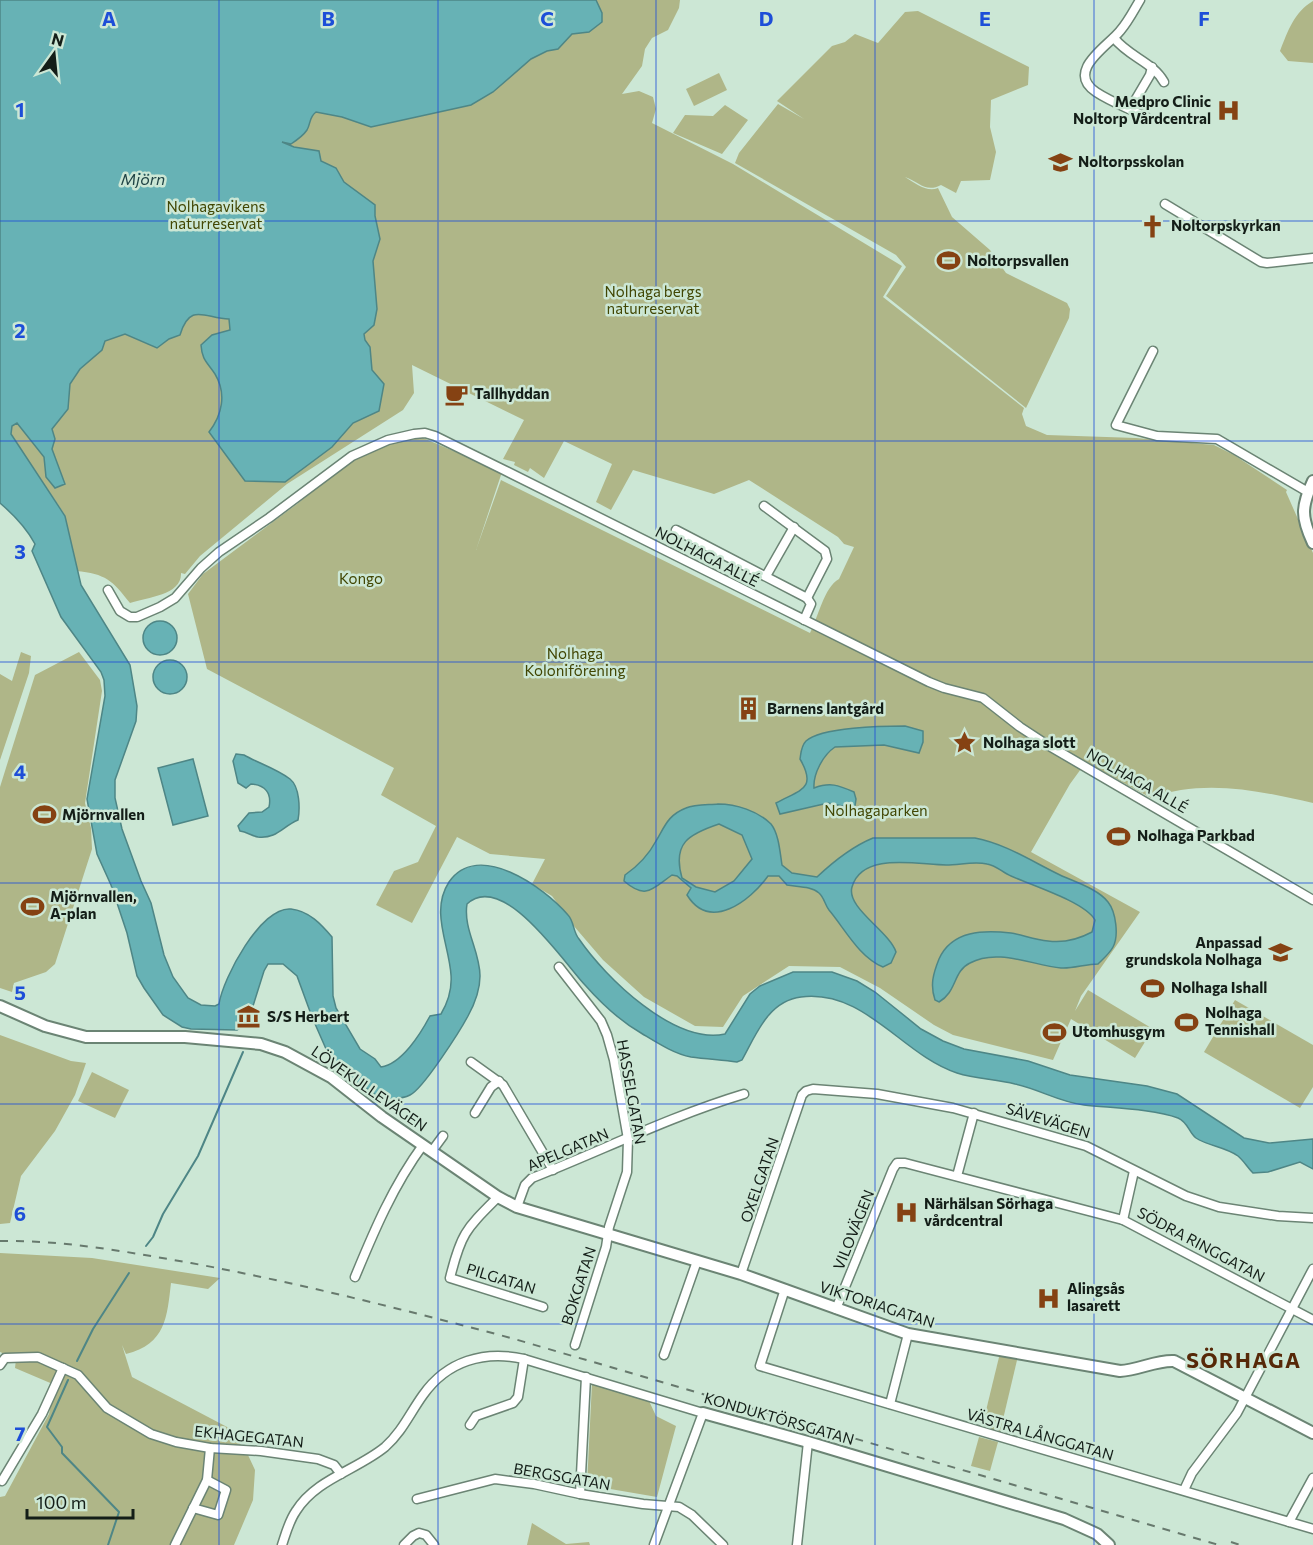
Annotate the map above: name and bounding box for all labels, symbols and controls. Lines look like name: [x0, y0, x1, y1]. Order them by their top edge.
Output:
text: A: [102, 6, 116, 30]
text: B: [321, 6, 335, 30]
text: C: [540, 6, 554, 30]
text: D: [759, 6, 773, 30]
text: E: [979, 6, 991, 30]
text: F: [1198, 6, 1210, 30]
north arrow: [24, 24, 84, 84]
text: N: [50, 28, 66, 50]
place label: Medpro Clinic Noltorp Vårdcentral: [1073, 92, 1211, 127]
text: 1: [15, 97, 25, 121]
hospital icon: Medpro Clinic Noltorp Vårdcentral: [1216, 98, 1242, 124]
school or university icon: Noltorpsskolan: [1047, 149, 1073, 175]
place label: Noltorpsskolan: [1078, 152, 1184, 170]
water label: Mjörn: [121, 169, 165, 188]
park label: Nolhagavikens naturreservat: [167, 197, 266, 232]
church icon: Noltorpskyrkan: [1140, 213, 1166, 239]
place label: Noltorpskyrkan: [1171, 216, 1281, 234]
sports icon: Noltorpsvallen: [936, 248, 962, 274]
place label: Noltorpsvallen: [967, 251, 1069, 269]
park label: Nolhaga bergs naturreservat: [605, 282, 702, 317]
text: 2: [14, 318, 26, 342]
cafe icon: Tallhyddan: [443, 381, 469, 407]
place label: Tallhyddan: [474, 384, 549, 402]
street label: NOLHAGA ALLÉ: [653, 521, 763, 590]
text: 3: [14, 539, 26, 563]
park label: Kongo: [339, 569, 383, 587]
park label: Nolhaga Koloniförening: [524, 644, 626, 679]
building icon: Barnens lantgård: [736, 696, 762, 722]
place label: Barnens lantgård: [767, 699, 884, 717]
place icon: Nolhaga slott: [952, 730, 978, 756]
place label: Nolhaga slott: [983, 733, 1076, 751]
street label: NOLHAGA ALLÉ: [1084, 743, 1192, 816]
text: 4: [14, 759, 26, 783]
park label: Nolhagaparken: [824, 801, 928, 819]
sports icon: Mjörnvallen: [31, 802, 57, 828]
place label: Mjörnvallen: [62, 805, 145, 823]
sports icon: Nolhaga Parkbad: [1106, 823, 1132, 849]
place label: Nolhaga Parkbad: [1137, 826, 1255, 844]
place label: Mjörnvallen, A-plan: [50, 887, 137, 922]
sports icon: Mjörnvallen, A-plan: [19, 893, 45, 919]
place label: Anpassad grundskola Nolhaga: [1126, 933, 1262, 968]
school or university icon: Anpassad grundskola Nolhaga: [1267, 939, 1293, 965]
sports icon: Nolhaga Ishall: [1140, 975, 1166, 1001]
place label: Nolhaga Ishall: [1171, 978, 1267, 996]
text: 5: [14, 980, 26, 1004]
place label: Nolhaga Tennishall: [1205, 1003, 1275, 1038]
museum icon: S/S Herbert: [236, 1004, 262, 1030]
place label: S/S Herbert: [267, 1007, 349, 1025]
sports icon: Nolhaga Tennishall: [1174, 1009, 1200, 1035]
sports icon: Utomhusgym: [1041, 1019, 1067, 1045]
place label: Utomhusgym: [1072, 1022, 1165, 1040]
street label: HASSELGATAN: [614, 1038, 650, 1146]
street label: LÖVEKULLEVÄGEN: [308, 1042, 431, 1135]
street label: SÄVEVÄGEN: [1004, 1099, 1093, 1141]
street label: APELGATAN: [524, 1124, 611, 1174]
street label: OXELGATAN: [736, 1135, 782, 1225]
street label: VILOVÄGEN: [829, 1187, 877, 1272]
place label: Närhälsan Sörhaga vårdcentral: [924, 1194, 1053, 1229]
hospital icon: Närhälsan Sörhaga vårdcentral: [893, 1200, 919, 1226]
text: 6: [14, 1201, 26, 1225]
street label: SÖDRA RINGGATAN: [1135, 1203, 1268, 1285]
street label: BOKGATAN: [557, 1244, 599, 1327]
street label: PILGATAN: [464, 1259, 538, 1297]
street label: VIKTORIAGATAN: [817, 1277, 937, 1331]
place label: Alingsås lasarett: [1067, 1279, 1125, 1314]
hospital icon: Alingsås lasarett: [1036, 1285, 1062, 1311]
district label: SÖRHAGA: [1186, 1347, 1302, 1372]
street label: KONDUKTÖRSGATAN: [702, 1388, 856, 1448]
street label: VÄSTRA LÅNGGATAN: [965, 1403, 1116, 1464]
text: 7: [15, 1421, 26, 1445]
street label: EKHAGEGATAN: [193, 1421, 305, 1451]
street label: BERGSGATAN: [512, 1459, 612, 1493]
scale bar: [27, 1482, 134, 1520]
text: 100 m: [36, 1491, 86, 1513]

